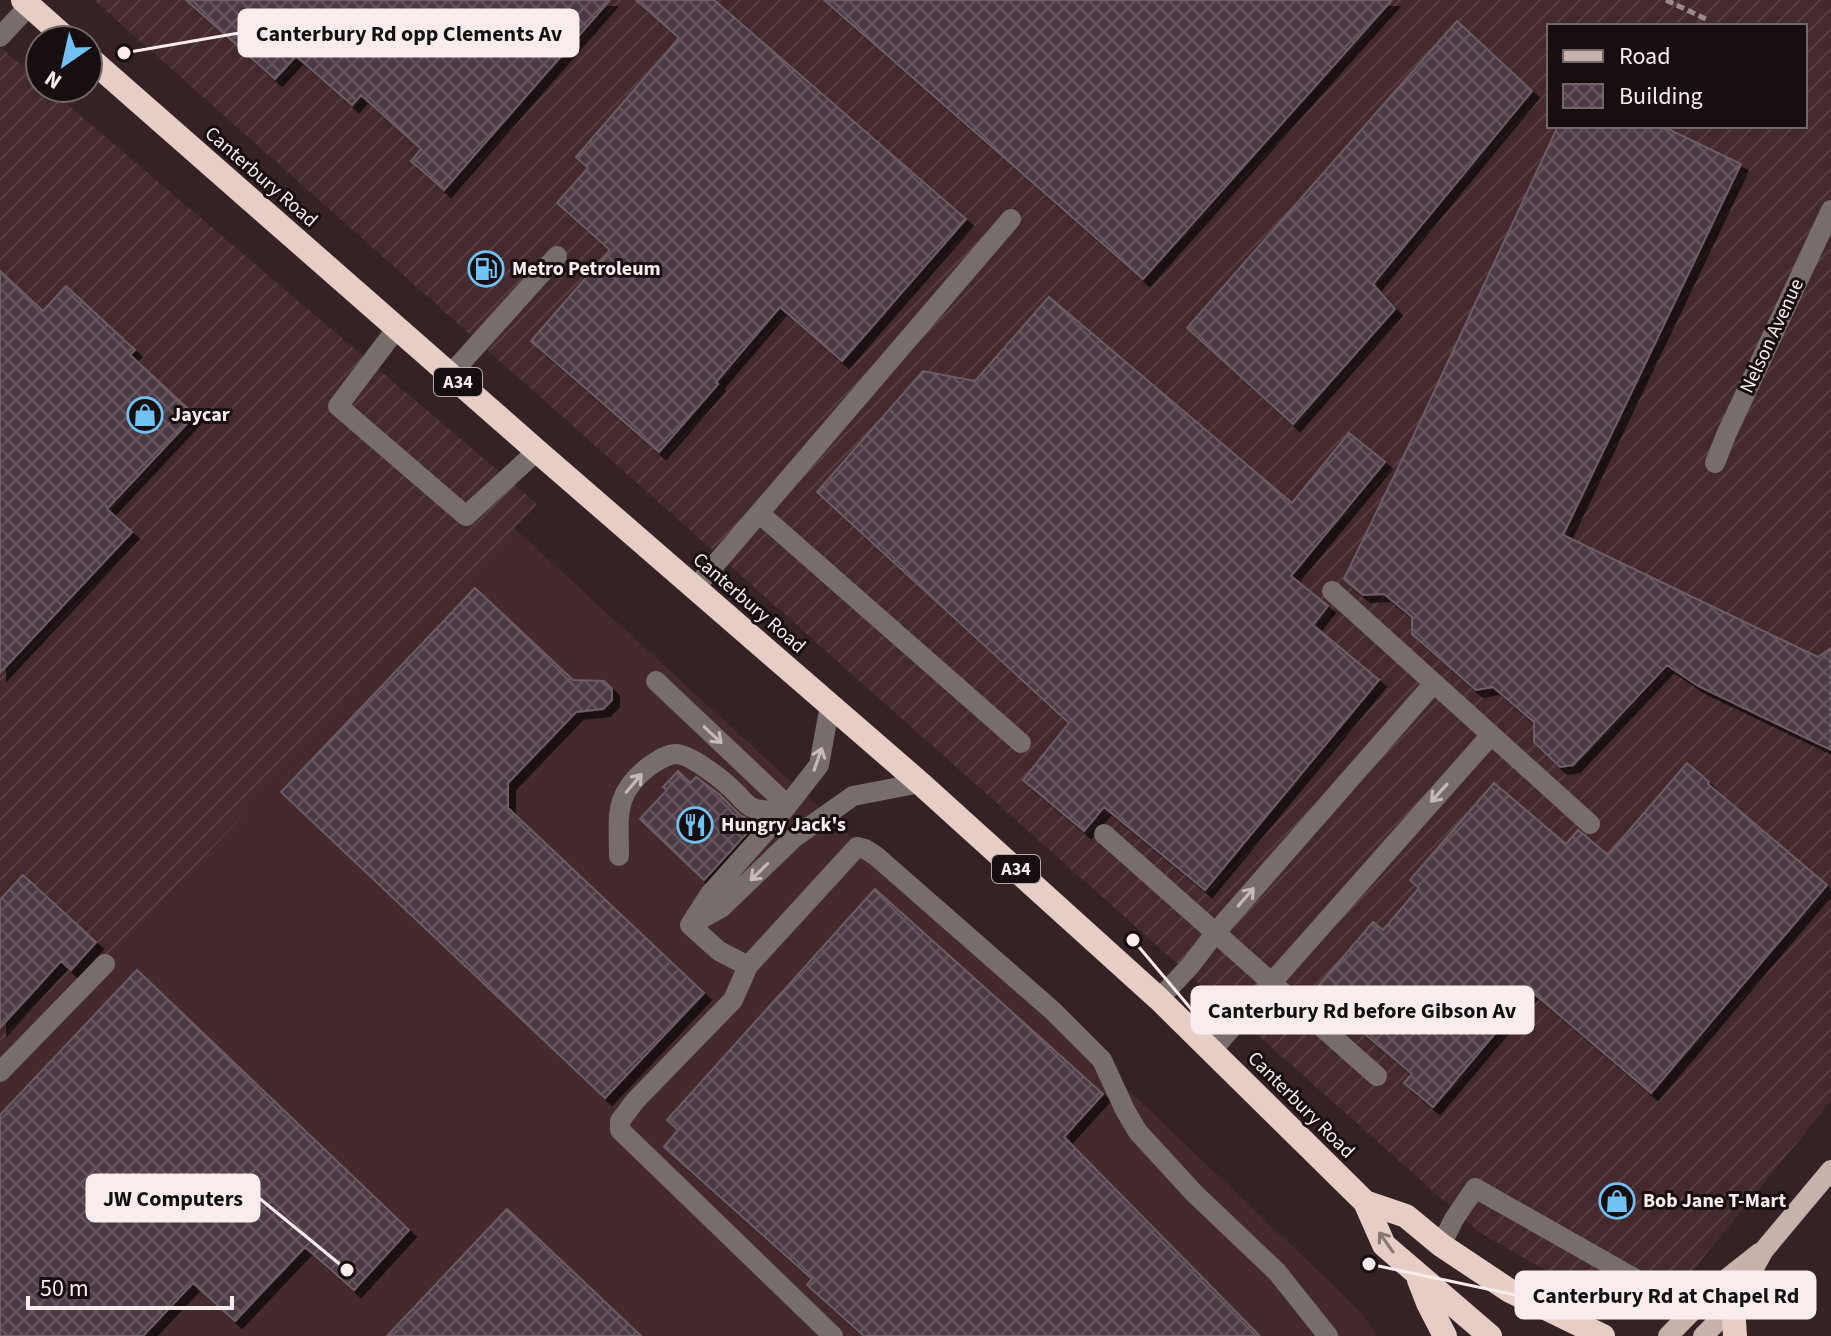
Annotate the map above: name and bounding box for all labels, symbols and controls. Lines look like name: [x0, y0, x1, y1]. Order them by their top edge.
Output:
callout: Canterbury Rd opp Clements Av: [239, 10, 578, 56]
text: Canterbury Rd opp Clements Av: [256, 18, 563, 50]
north arrow: [24, 24, 104, 104]
legend: [1547, 24, 1807, 128]
text: Road: [1619, 39, 1671, 74]
text: N: [38, 62, 68, 97]
text: Building: [1619, 79, 1703, 114]
street label: Canterbury Road: [198, 120, 324, 234]
fuel station icon: Metro Petroleum: [467, 250, 505, 288]
place label: Metro Petroleum: [512, 255, 661, 283]
street label: Nelson Avenue: [1733, 274, 1811, 398]
road number: A34: [434, 368, 482, 396]
shop icon: Jaycar: [126, 396, 164, 434]
place label: Jaycar: [171, 401, 230, 429]
street label: Canterbury Road: [686, 546, 812, 660]
one-way arrow: [703, 725, 723, 744]
one-way arrow: [811, 747, 826, 772]
one-way arrow: [625, 773, 643, 794]
one-way arrow: [1431, 783, 1449, 803]
restaurant icon: Hungry Jack's: [676, 806, 714, 844]
place label: Hungry Jack's: [721, 811, 846, 839]
road number: A34: [992, 855, 1040, 883]
one-way arrow: [750, 862, 769, 881]
one-way arrow: [1237, 888, 1255, 908]
callout: Canterbury Rd before Gibson Av: [1192, 987, 1533, 1033]
text: Canterbury Rd before Gibson Av: [1208, 995, 1517, 1027]
street label: Canterbury Road: [1241, 1045, 1361, 1165]
callout: JW Computers: [87, 1175, 259, 1221]
shop icon: Bob Jane T-Mart: [1598, 1182, 1636, 1220]
text: JW Computers: [103, 1183, 243, 1215]
place label: Bob Jane T-Mart: [1643, 1187, 1786, 1215]
one-way arrow: [1377, 1231, 1394, 1254]
scale bar: [28, 1260, 232, 1310]
text: 50 m: [40, 1271, 89, 1306]
callout: Canterbury Rd at Chapel Rd: [1516, 1272, 1815, 1318]
text: Canterbury Rd at Chapel Rd: [1533, 1280, 1799, 1312]

